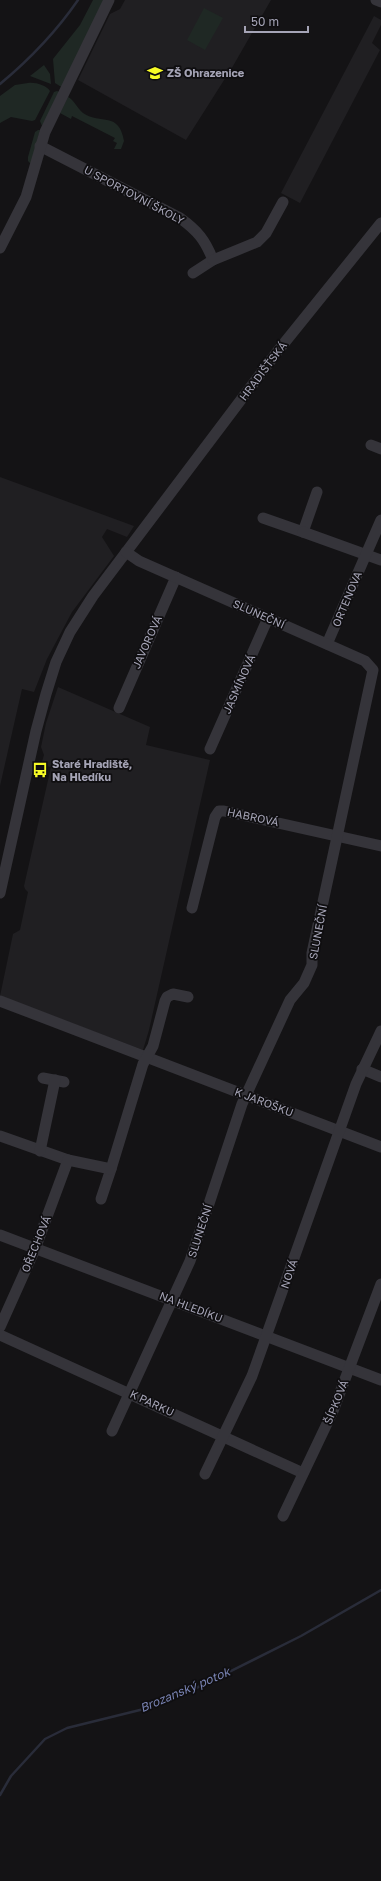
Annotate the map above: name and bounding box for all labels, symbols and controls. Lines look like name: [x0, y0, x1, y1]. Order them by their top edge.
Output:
scale bar: [245, 8, 308, 34]
text: 50 m: [251, 14, 279, 29]
school or university icon: ZŠ Ohrazenice: [146, 64, 164, 82]
place label: ZŠ Ohrazenice: [167, 66, 245, 79]
street label: U SPORTOVNÍ ŠKOLY: [82, 163, 187, 226]
street label: HRADIŠŤSKÁ: [236, 338, 289, 403]
street label: ORTENOVA: [329, 569, 364, 629]
street label: SLUNEČNÍ: [231, 596, 288, 631]
street label: JAVOROVÁ: [129, 613, 164, 670]
street label: JASMÍNOVÁ: [220, 652, 258, 715]
place label: Staré Hradiště, Na Hledíku: [52, 757, 132, 783]
bus stop icon: Staré Hradiště, Na Hledíku: [31, 761, 49, 779]
street label: HABROVÁ: [226, 805, 281, 828]
street label: SLUNEČNÍ: [306, 903, 329, 960]
street label: K JAROŠKU: [233, 1084, 295, 1119]
street label: SLUNEČNÍ: [185, 1202, 214, 1259]
street label: OŘECHOVÁ: [18, 1213, 53, 1274]
street label: NOVÁ: [277, 1257, 300, 1290]
street label: NA HLEDÍKU: [158, 1289, 225, 1325]
street label: ŠÍPKOVÁ: [321, 1377, 351, 1426]
street label: K PARKU: [128, 1387, 176, 1418]
water label: Brozanský potok: [137, 1663, 233, 1715]

